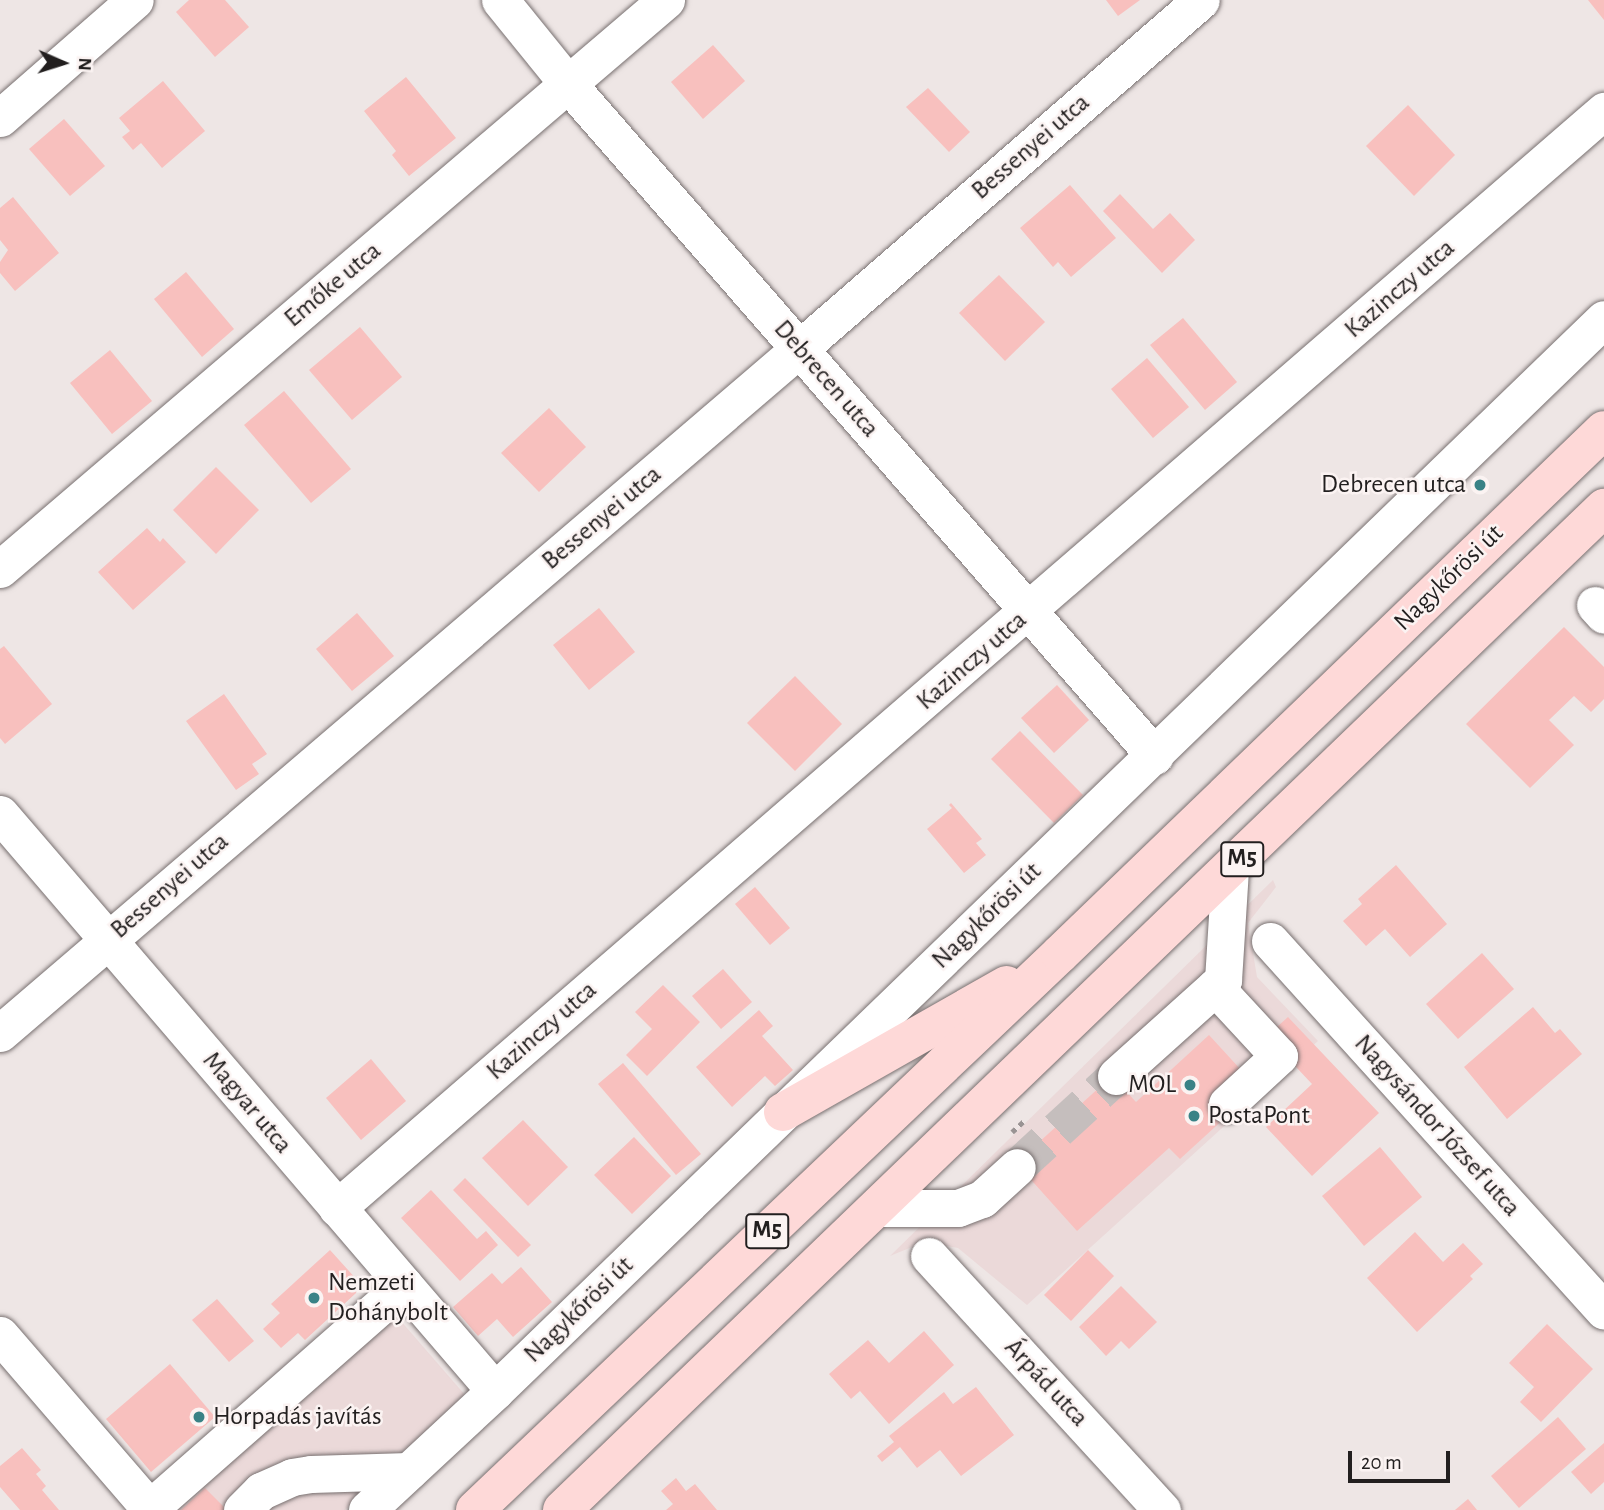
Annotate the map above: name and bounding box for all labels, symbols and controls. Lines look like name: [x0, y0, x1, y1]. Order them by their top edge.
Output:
north arrow: [28, 28, 98, 98]
text: N: [75, 57, 94, 71]
street label: Bessenyei utca: [966, 87, 1096, 207]
street label: Kazinczy utca: [1339, 233, 1461, 345]
street label: Emőke utca: [278, 236, 388, 334]
street label: Debrecen utca: [767, 314, 885, 444]
street label: Bessenyei utca: [536, 459, 668, 577]
place label: Debrecen utca: [1321, 469, 1466, 501]
marker: Debrecen utca: [1472, 477, 1488, 493]
street label: Nagykőrösi út: [1388, 518, 1510, 638]
street label: Kazinczy utca: [911, 605, 1033, 717]
street label: Bessenyei utca: [105, 826, 235, 946]
road number: M5: [1219, 838, 1265, 880]
street label: Nagykőrösi út: [926, 856, 1048, 976]
street label: Kazinczy utca: [481, 975, 603, 1087]
street label: Nagysándor József utca: [1347, 1029, 1527, 1223]
street label: Magyar utca: [196, 1046, 298, 1160]
place label: MOL: [1128, 1069, 1176, 1101]
marker: MOL: [1182, 1077, 1198, 1093]
place label: PostaPont: [1208, 1100, 1310, 1132]
marker: PostaPont: [1186, 1108, 1202, 1124]
road number: M5: [744, 1210, 790, 1252]
street label: Nagykőrösi út: [518, 1250, 640, 1370]
place label: Nemzeti Dohánybolt: [328, 1267, 448, 1328]
marker: Nemzeti Dohánybolt: [306, 1290, 322, 1306]
street label: Árpád utca: [997, 1332, 1095, 1434]
place label: Horpadás javítás: [213, 1401, 382, 1433]
marker: Horpadás javítás: [191, 1409, 207, 1425]
scale bar: [1352, 1436, 1454, 1480]
text: 20 m: [1361, 1452, 1402, 1473]

